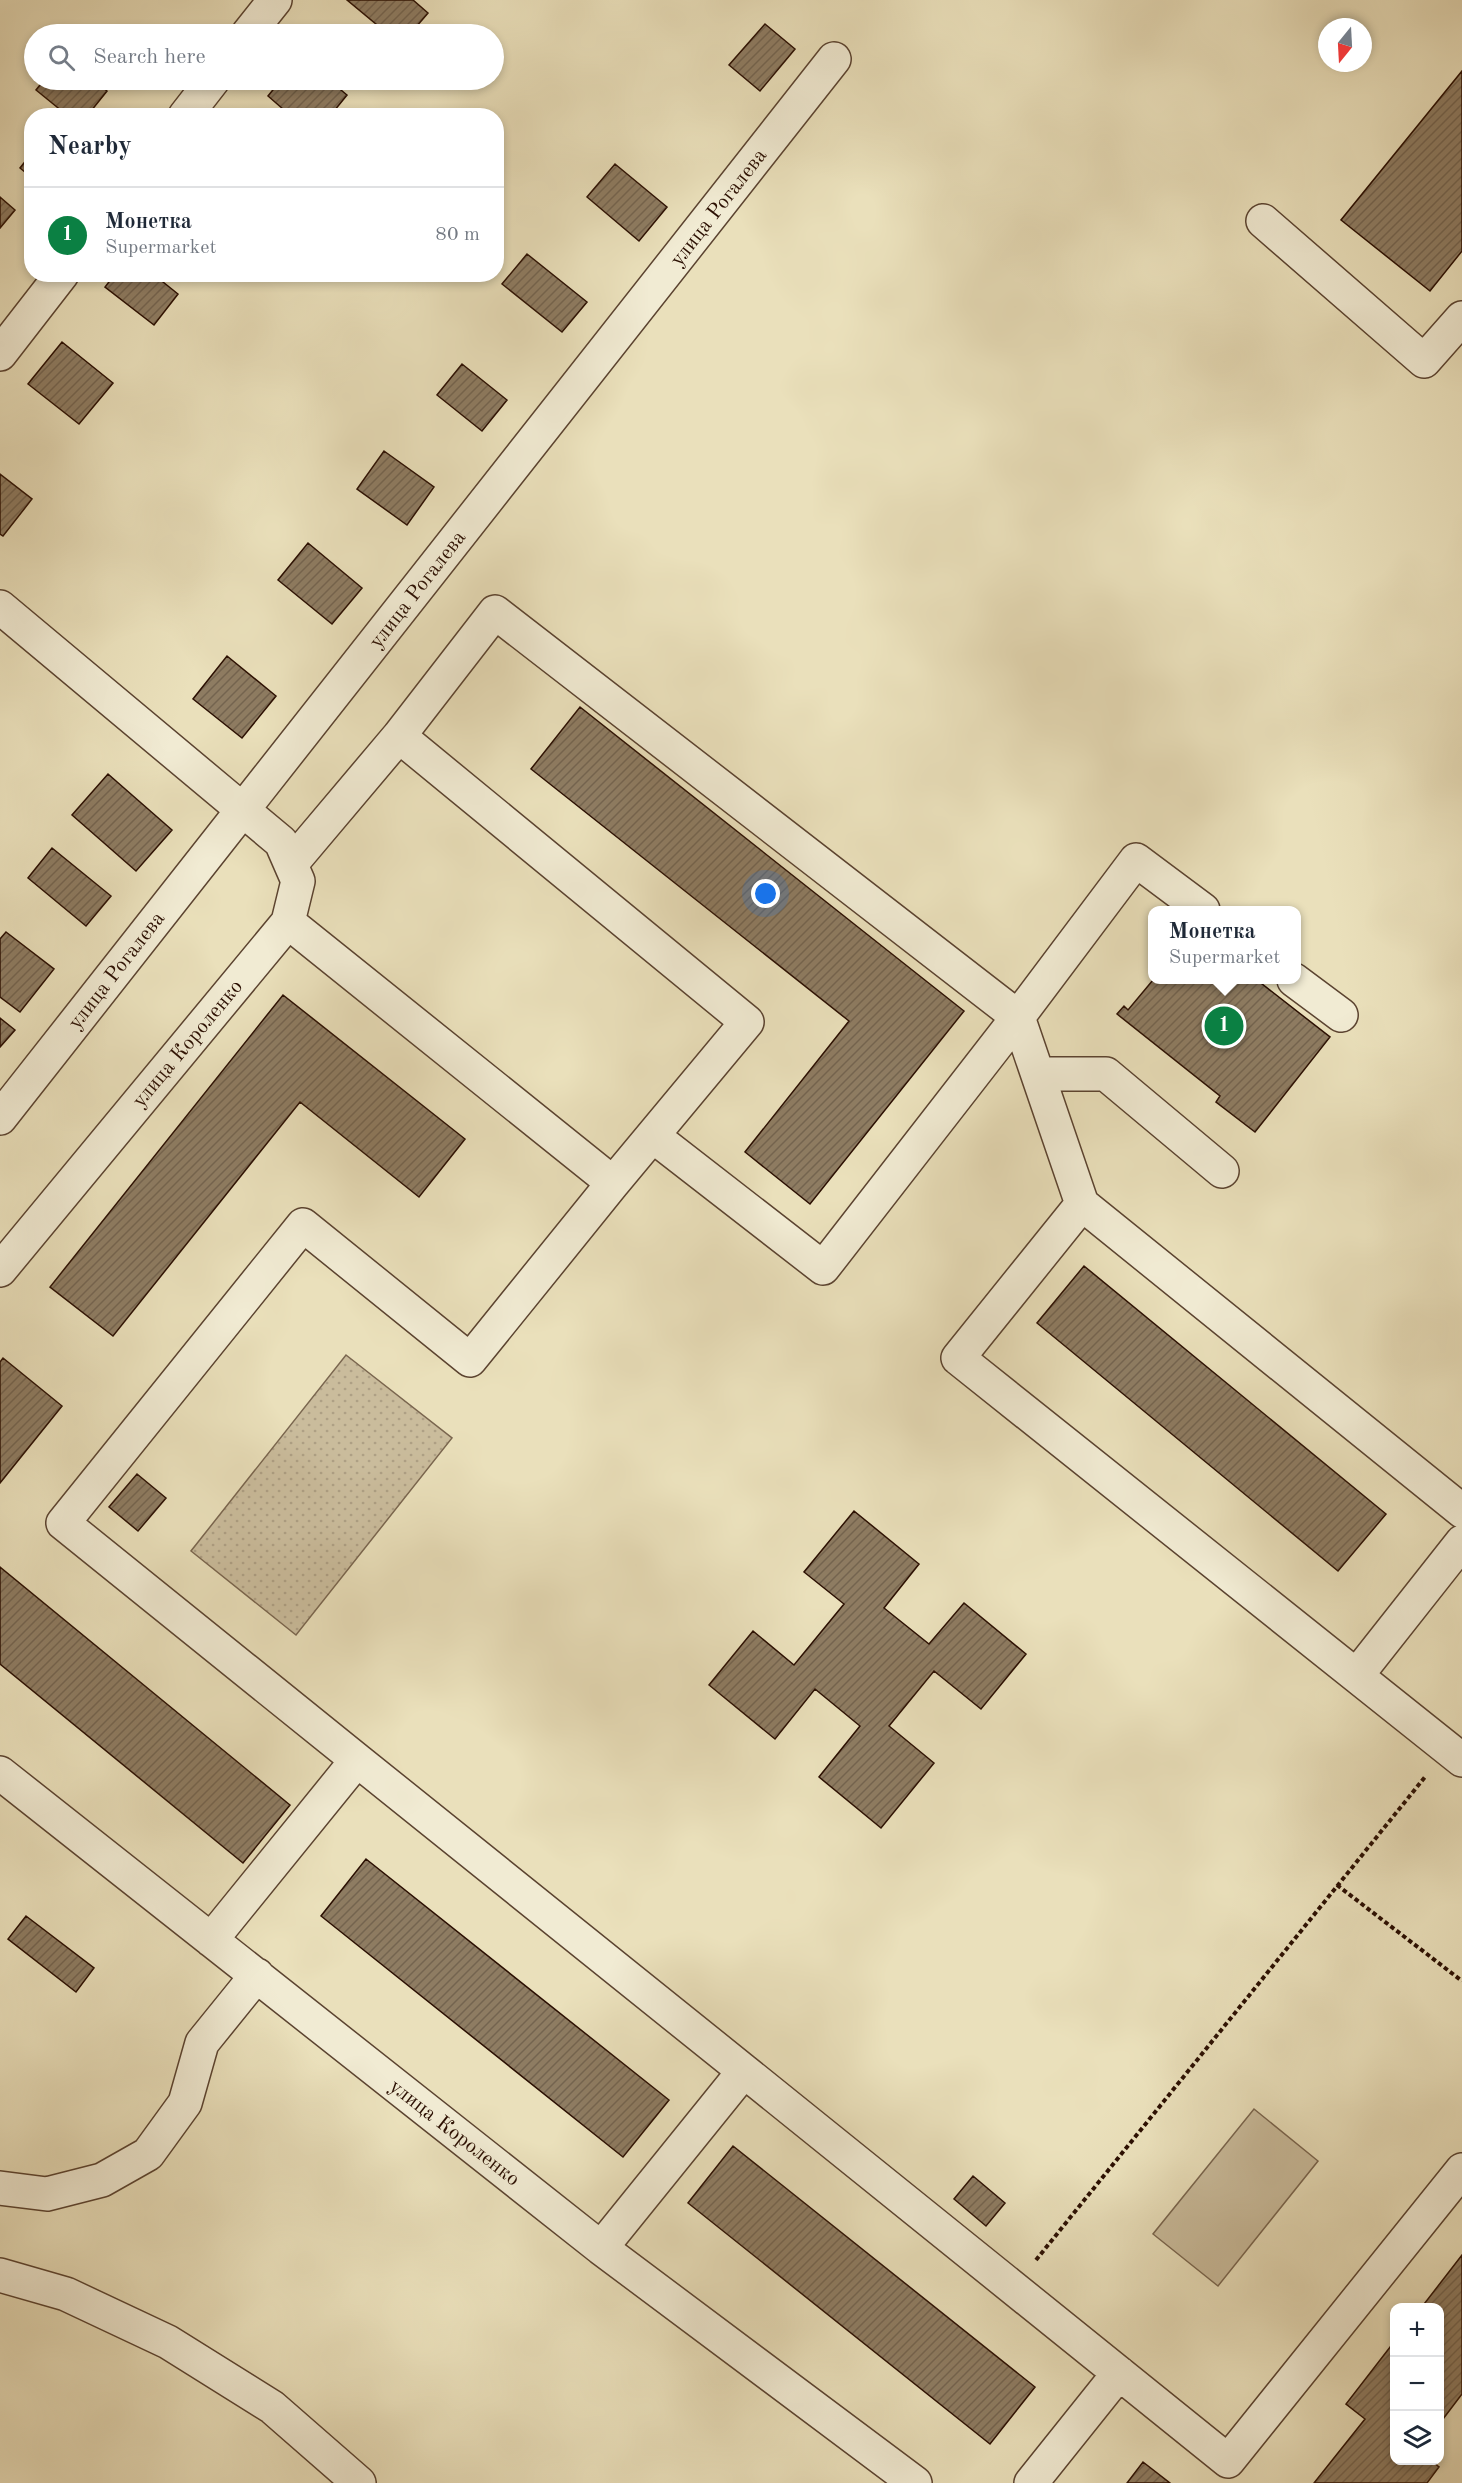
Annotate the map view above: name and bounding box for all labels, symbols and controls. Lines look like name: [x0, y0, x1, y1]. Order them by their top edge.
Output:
north arrow: [1318, 18, 1372, 72]
search box: [24, 24, 504, 90]
icon: search: [45, 41, 78, 74]
text: Search here: [93, 46, 206, 68]
text: Nearby: [48, 134, 132, 160]
street label: улица Рогалева: [667, 145, 771, 271]
text: Монетка: [105, 211, 192, 233]
text: 1: [62, 225, 73, 245]
text: 80 m: [435, 225, 480, 245]
text: Supermarket: [105, 238, 216, 258]
street label: улица Рогалева: [366, 527, 470, 653]
your location: [751, 879, 780, 908]
popup: [1148, 906, 1301, 984]
street label: улица Рогалева: [65, 908, 169, 1034]
text: Монетка: [1169, 921, 1256, 943]
text: Supermarket: [1169, 948, 1280, 968]
street label: улица Короленко: [129, 976, 247, 1112]
pin: 1: [1204, 1004, 1244, 1048]
street label: улица Короленко: [385, 2076, 523, 2190]
map controls: [1390, 2303, 1444, 2465]
button: +: [1390, 2303, 1444, 2357]
button: −: [1390, 2357, 1444, 2411]
button: layers: [1390, 2411, 1444, 2465]

